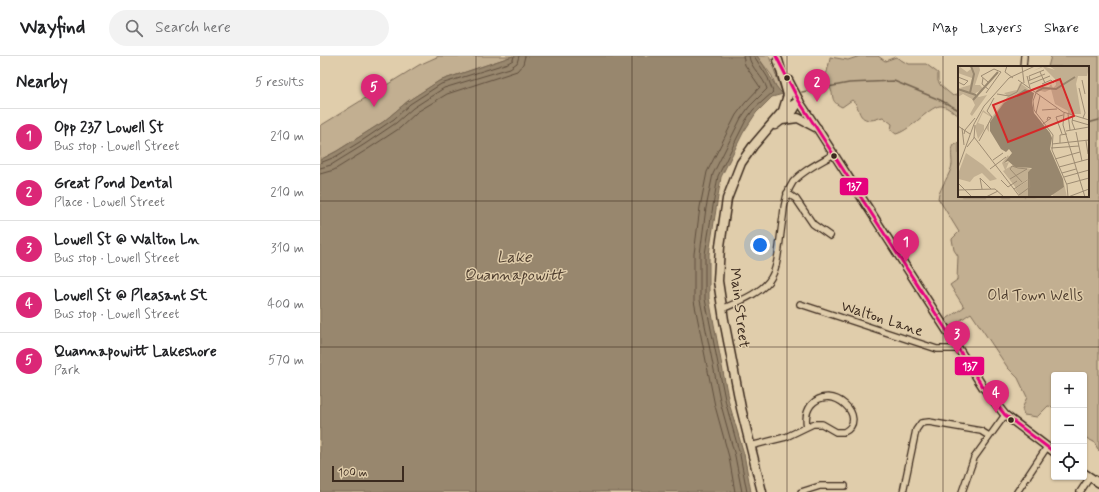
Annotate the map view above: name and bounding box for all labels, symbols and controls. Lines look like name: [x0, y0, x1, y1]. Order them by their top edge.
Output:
search box: [109, 10, 389, 46]
text: Wayfind: [20, 15, 85, 40]
icon: search: [123, 17, 145, 39]
text: Search here: [155, 18, 231, 38]
text: Map: [932, 19, 958, 37]
text: Layers: [980, 19, 1022, 37]
text: Share: [1044, 19, 1079, 37]
inset map: [958, 66, 1089, 197]
pin: 2: [804, 69, 830, 102]
text: Nearby: [16, 71, 68, 93]
unlabelled marker: [782, 73, 792, 83]
text: 5 results: [255, 74, 304, 91]
pin: 5: [361, 74, 387, 107]
text: Opp 237 Lowell St: [54, 118, 164, 138]
text: 1: [26, 128, 32, 145]
text: 210 m: [270, 128, 304, 145]
text: Bus stop · Lowell Street: [54, 138, 179, 155]
unlabelled marker: [829, 151, 839, 161]
text: Great Pond Dental: [54, 174, 173, 194]
line badge: 137: [839, 177, 869, 196]
text: 137: [846, 180, 863, 194]
text: 2: [26, 184, 32, 201]
text: 210 m: [270, 184, 304, 201]
text: Place · Lowell Street: [54, 194, 165, 211]
pin: 1: [893, 229, 919, 262]
text: Lowell St @ Walton Ln: [54, 230, 200, 250]
your location: [750, 235, 770, 255]
text: 3: [26, 240, 32, 257]
text: 310 m: [271, 240, 304, 257]
water label: Lake Quannapowitt: [464, 247, 567, 286]
text: Bus stop · Lowell Street: [54, 250, 179, 267]
street label: Main Street: [724, 267, 754, 349]
text: Lowell St @ Pleasant St: [54, 286, 207, 306]
park label: Old Town Wells: [987, 286, 1083, 306]
text: 4: [25, 296, 33, 313]
text: 400 m: [267, 296, 304, 313]
street label: Walton Lane: [838, 296, 926, 342]
text: Bus stop · Lowell Street: [54, 306, 179, 323]
pin: 3: [944, 321, 970, 354]
text: Quannapowitt Lakeshore: [54, 342, 217, 362]
text: 5: [25, 352, 33, 369]
text: 570 m: [268, 352, 304, 369]
line badge: 137: [954, 356, 985, 376]
text: 137: [962, 360, 979, 374]
text: Park: [54, 362, 80, 379]
map controls: [1051, 372, 1087, 480]
button: +: [1051, 372, 1087, 408]
pin: 4: [983, 380, 1009, 413]
button: −: [1051, 408, 1087, 444]
unlabelled marker: [1006, 415, 1016, 425]
button: locate: [1051, 444, 1087, 480]
scale bar: [332, 464, 404, 483]
text: 100 m: [338, 466, 368, 480]

